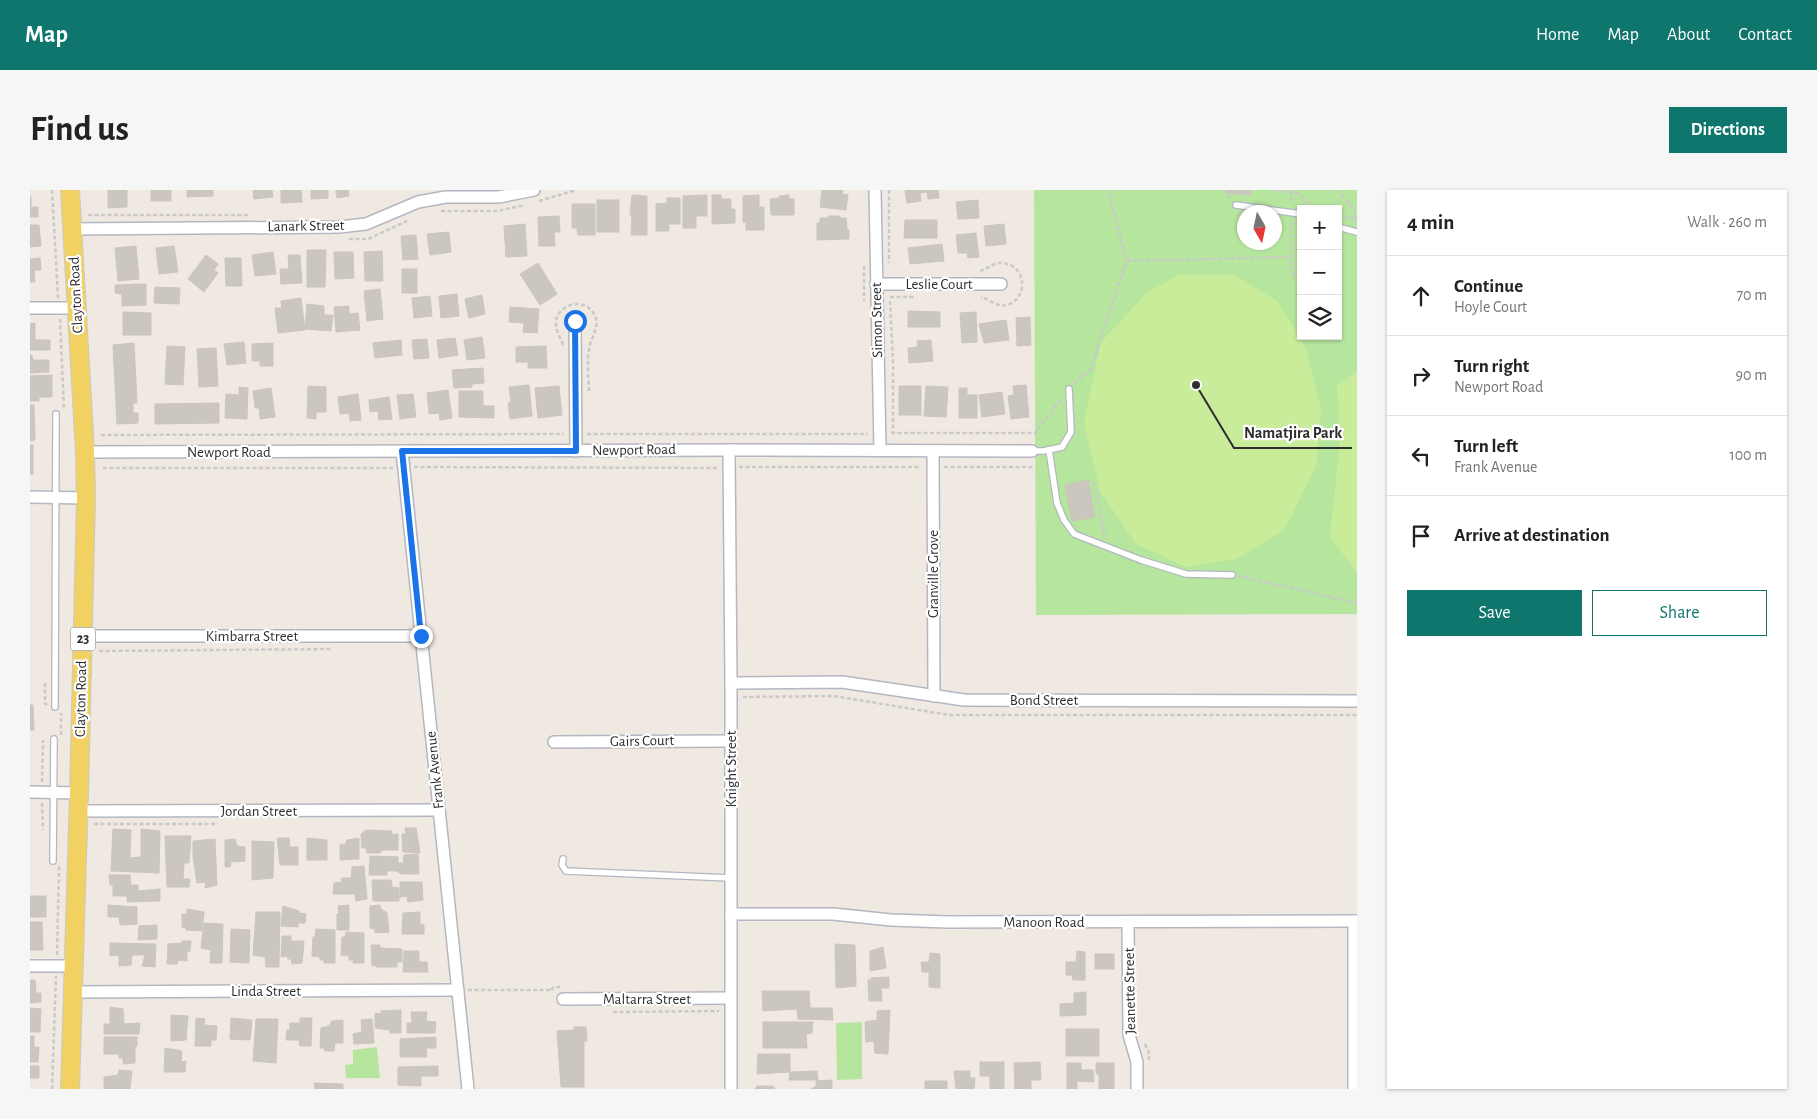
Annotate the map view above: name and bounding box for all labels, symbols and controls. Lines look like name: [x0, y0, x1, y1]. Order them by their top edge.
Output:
text: Map: [25, 23, 68, 47]
text: Home: [1536, 26, 1579, 44]
text: Map: [1607, 26, 1639, 44]
text: About: [1667, 26, 1710, 44]
text: Contact: [1738, 26, 1792, 44]
button: Directions: [1669, 107, 1787, 153]
text: Find us: [30, 112, 129, 147]
north arrow: [1237, 205, 1282, 250]
map controls: [1297, 205, 1342, 340]
button: +: [1297, 205, 1342, 250]
text: 4 min: [1407, 212, 1454, 233]
text: Walk · 260 m: [1687, 214, 1767, 230]
street label: Lanark Street: [267, 218, 345, 234]
button: −: [1297, 250, 1342, 295]
street label: Clayton Road: [66, 256, 85, 334]
street label: Leslie Court: [905, 277, 973, 292]
text: Continue: [1454, 277, 1523, 296]
street label: Simon Street: [869, 282, 885, 358]
icon: ahead: [1407, 282, 1435, 310]
text: 70 m: [1736, 287, 1767, 303]
button: layers: [1297, 295, 1342, 340]
text: Hoyle Court: [1454, 299, 1527, 315]
route start: [564, 310, 587, 333]
text: Turn right: [1454, 357, 1529, 376]
icon: right: [1407, 362, 1435, 390]
text: 90 m: [1736, 367, 1767, 383]
text: Newport Road: [1454, 379, 1543, 395]
callout: Namatjira Park: [1234, 417, 1352, 448]
text: Namatjira Park: [1244, 425, 1342, 442]
text: Turn left: [1454, 437, 1518, 456]
street label: Newport Road: [592, 442, 676, 458]
icon: left: [1407, 442, 1435, 470]
street label: Newport Road: [187, 445, 271, 460]
text: 100 m: [1729, 447, 1767, 463]
text: Frank Avenue: [1454, 459, 1537, 475]
icon: arrive: [1407, 522, 1435, 550]
text: Arrive at destination: [1454, 526, 1610, 545]
street label: Granville Grove: [926, 530, 941, 618]
button: Save: [1407, 590, 1582, 636]
button: Share: [1592, 590, 1767, 636]
route end: [410, 625, 433, 648]
road number: 23: [70, 628, 96, 650]
street label: Kimbarra Street: [206, 629, 298, 644]
street label: Clayton Road: [73, 660, 89, 737]
street label: Bond Street: [1010, 693, 1078, 708]
street label: Frank Avenue: [423, 730, 447, 810]
street label: Knight Street: [724, 730, 739, 808]
street label: Gairs Court: [610, 733, 674, 749]
street label: Jordan Street: [221, 804, 297, 819]
street label: Manoon Road: [1004, 915, 1085, 930]
street label: Jeanette Street: [1122, 947, 1138, 1035]
street label: Linda Street: [231, 984, 301, 999]
street label: Maltarra Street: [603, 992, 691, 1007]

